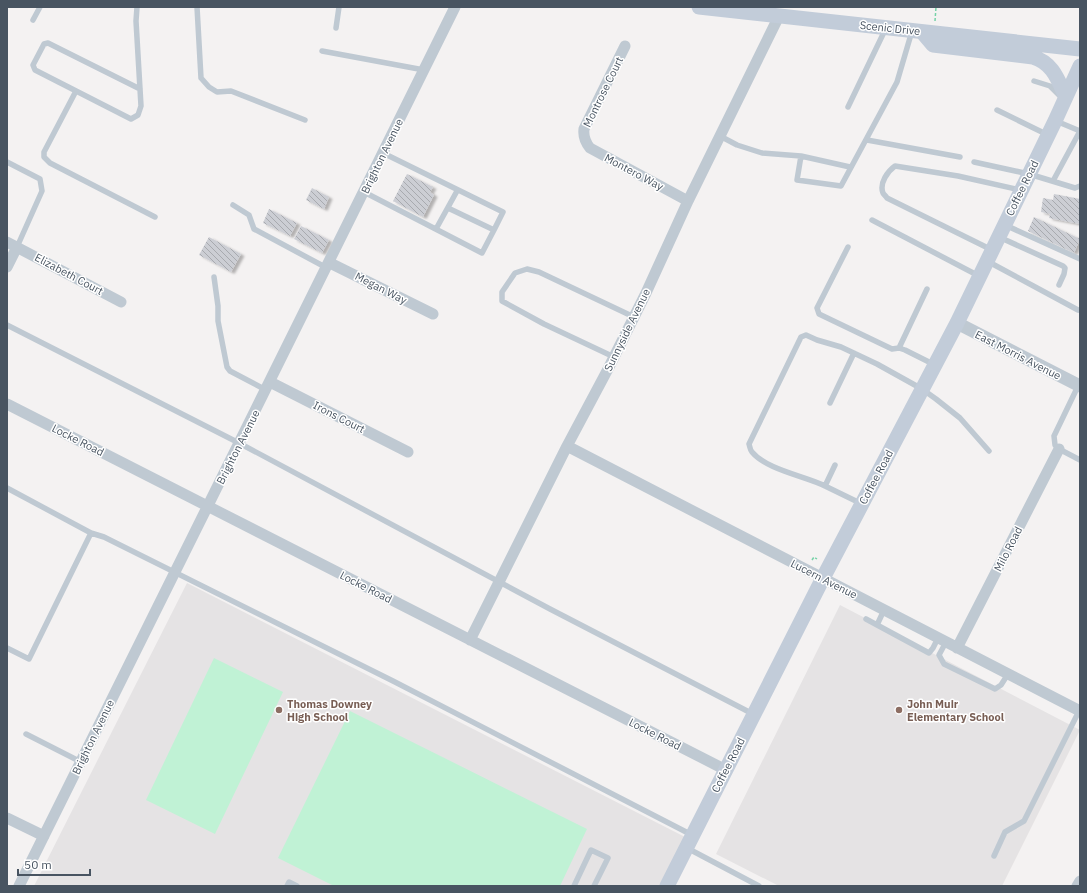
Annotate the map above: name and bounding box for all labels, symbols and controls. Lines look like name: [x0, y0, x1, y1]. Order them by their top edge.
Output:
street label: Scenic Drive: [859, 18, 921, 38]
street label: Montrose Court: [580, 54, 626, 129]
street label: Brighton Avenue: [358, 116, 406, 196]
street label: Montero Way: [602, 151, 666, 194]
street label: Coffee Road: [1003, 158, 1041, 218]
street label: Elizabeth Court: [32, 250, 106, 298]
street label: Megan Way: [353, 269, 410, 307]
street label: Sunnyside Avenue: [601, 286, 653, 374]
street label: East Morris Avenue: [973, 327, 1063, 383]
street label: Irons Court: [311, 398, 367, 436]
street label: Brighton Avenue: [213, 407, 263, 487]
street label: Locke Road: [50, 421, 106, 459]
street label: Coffee Road: [856, 447, 896, 507]
street label: Milo Road: [991, 524, 1025, 574]
street label: Lucern Avenue: [788, 556, 860, 602]
street label: Locke Road: [338, 568, 394, 606]
street label: Brighton Avenue: [69, 697, 117, 777]
place label: Thomas Downey High School: [287, 697, 372, 724]
place label: John Muir Elementary School: [907, 697, 1005, 724]
marker: Thomas Downey High School: [274, 705, 284, 715]
marker: John Muir Elementary School: [894, 705, 904, 715]
street label: Locke Road: [627, 715, 683, 753]
street label: Coffee Road: [708, 735, 748, 795]
scale bar: [18, 851, 90, 877]
text: 50 m: [24, 857, 52, 872]

